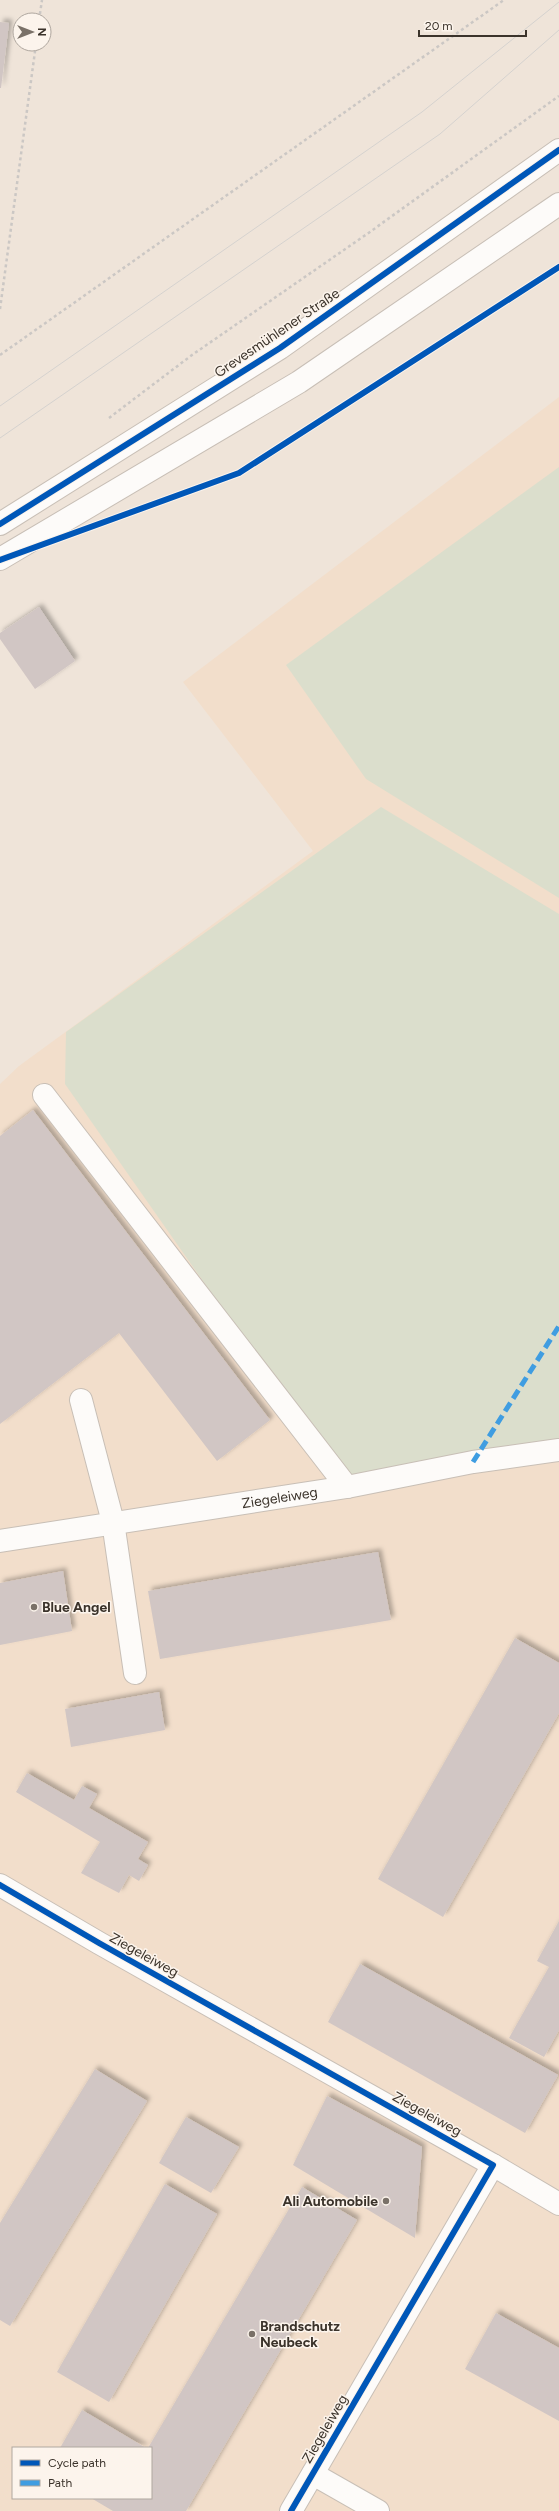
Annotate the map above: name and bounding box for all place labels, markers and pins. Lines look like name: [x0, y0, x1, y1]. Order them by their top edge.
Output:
place label: Blue Angel: [42, 1599, 111, 1616]
marker: Blue Angel: [29, 1602, 39, 1612]
place label: Ali Automobile: [282, 2193, 378, 2210]
marker: Ali Automobile: [381, 2196, 391, 2206]
place label: Brandschutz Neubeck: [260, 2318, 340, 2351]
marker: Brandschutz Neubeck: [247, 2329, 257, 2339]

